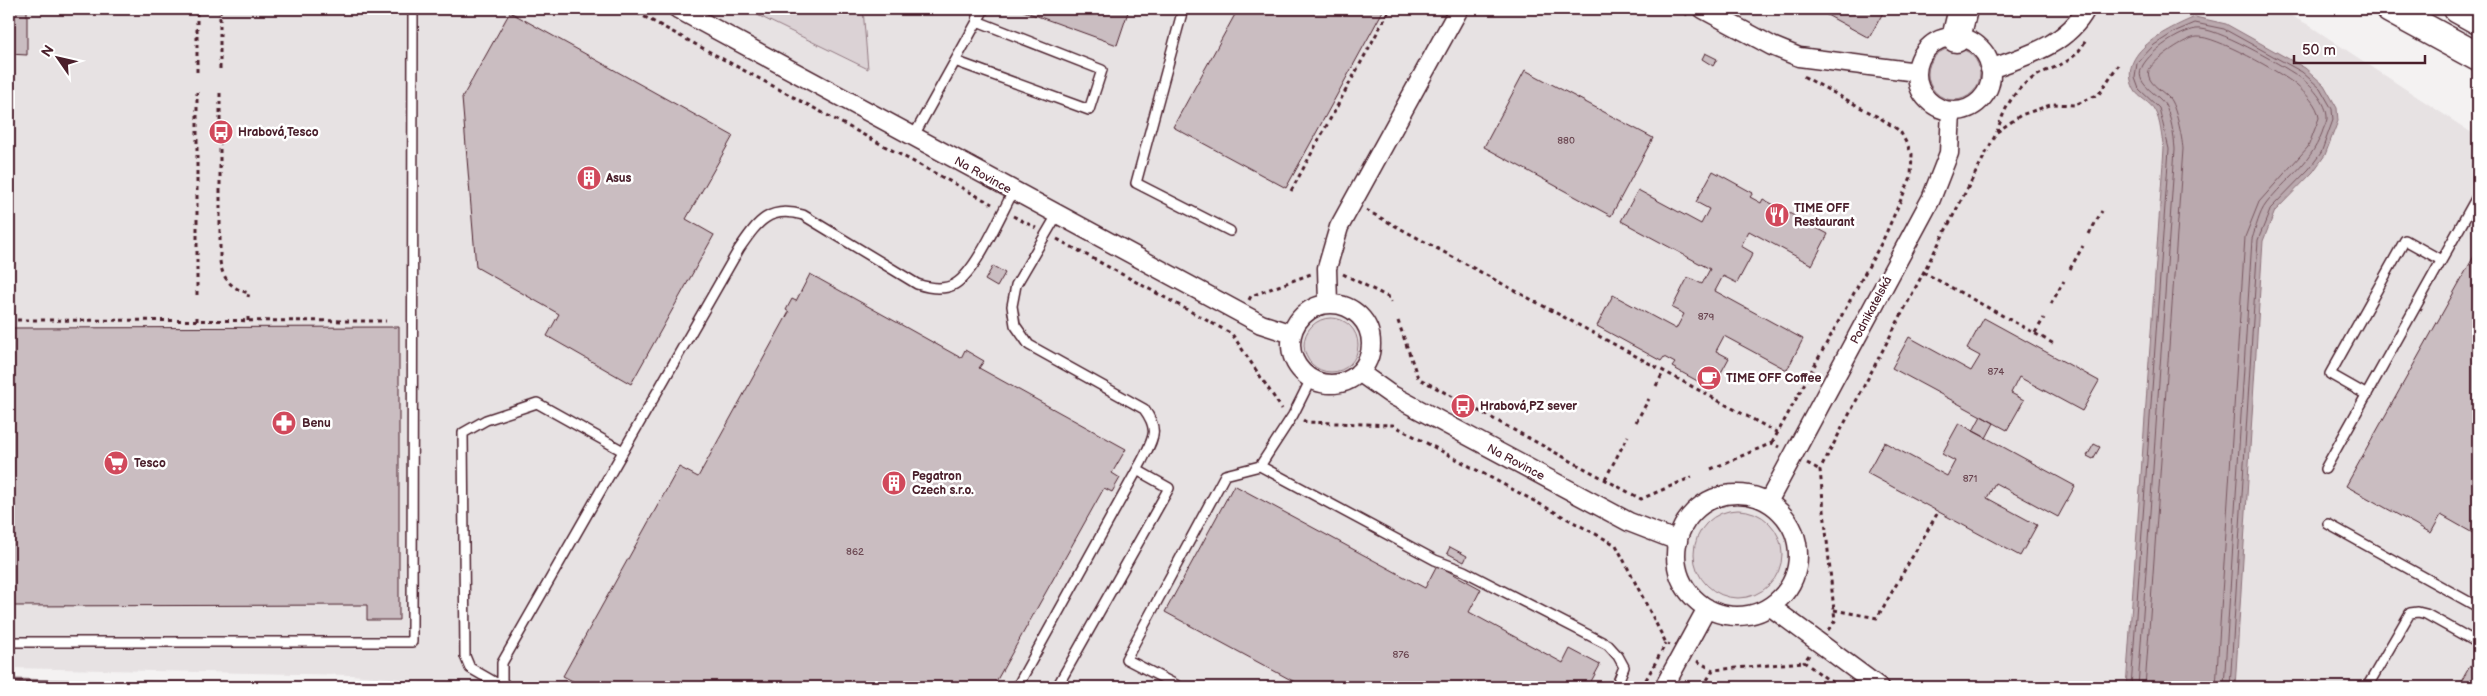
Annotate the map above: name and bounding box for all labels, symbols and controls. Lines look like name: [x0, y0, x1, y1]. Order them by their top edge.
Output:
north arrow: [32, 32, 82, 82]
scale bar: [2294, 32, 2426, 64]
text: 50 m: [2302, 41, 2336, 60]
text: N: [38, 42, 58, 60]
bus stop icon: Hrabová,Tesco: [208, 119, 234, 145]
place label: Hrabová,Tesco: [238, 125, 319, 140]
house number: 880: [1557, 135, 1575, 147]
street label: Na Rovince: [951, 154, 1014, 197]
building icon: Asus: [576, 165, 602, 191]
place label: Asus: [605, 171, 632, 186]
place label: TIME OFF Restaurant: [1794, 201, 1855, 230]
restaurant icon: TIME OFF Restaurant: [1764, 202, 1790, 228]
street label: Podnikatelská: [1847, 274, 1896, 347]
house number: 879: [1698, 311, 1714, 323]
cafe icon: TIME OFF Coffee: [1696, 365, 1722, 391]
house number: 874: [1988, 366, 2004, 378]
place label: TIME OFF Coffee: [1726, 371, 1821, 386]
bus stop icon: Hrabová,PZ sever: [1450, 393, 1476, 419]
place label: Hrabová,PZ sever: [1480, 399, 1577, 414]
pharmacy icon: Benu: [271, 410, 297, 436]
place label: Benu: [302, 416, 331, 431]
street label: Na Rovince: [1484, 441, 1547, 484]
supermarket icon: Tesco: [103, 450, 129, 476]
place label: Tesco: [134, 456, 166, 471]
place label: Pegatron Czech s.r.o.: [912, 469, 974, 498]
building icon: Pegatron Czech s.r.o.: [881, 470, 907, 496]
house number: 871: [1963, 473, 1977, 485]
house number: 862: [846, 546, 864, 558]
house number: 876: [1393, 649, 1409, 661]

